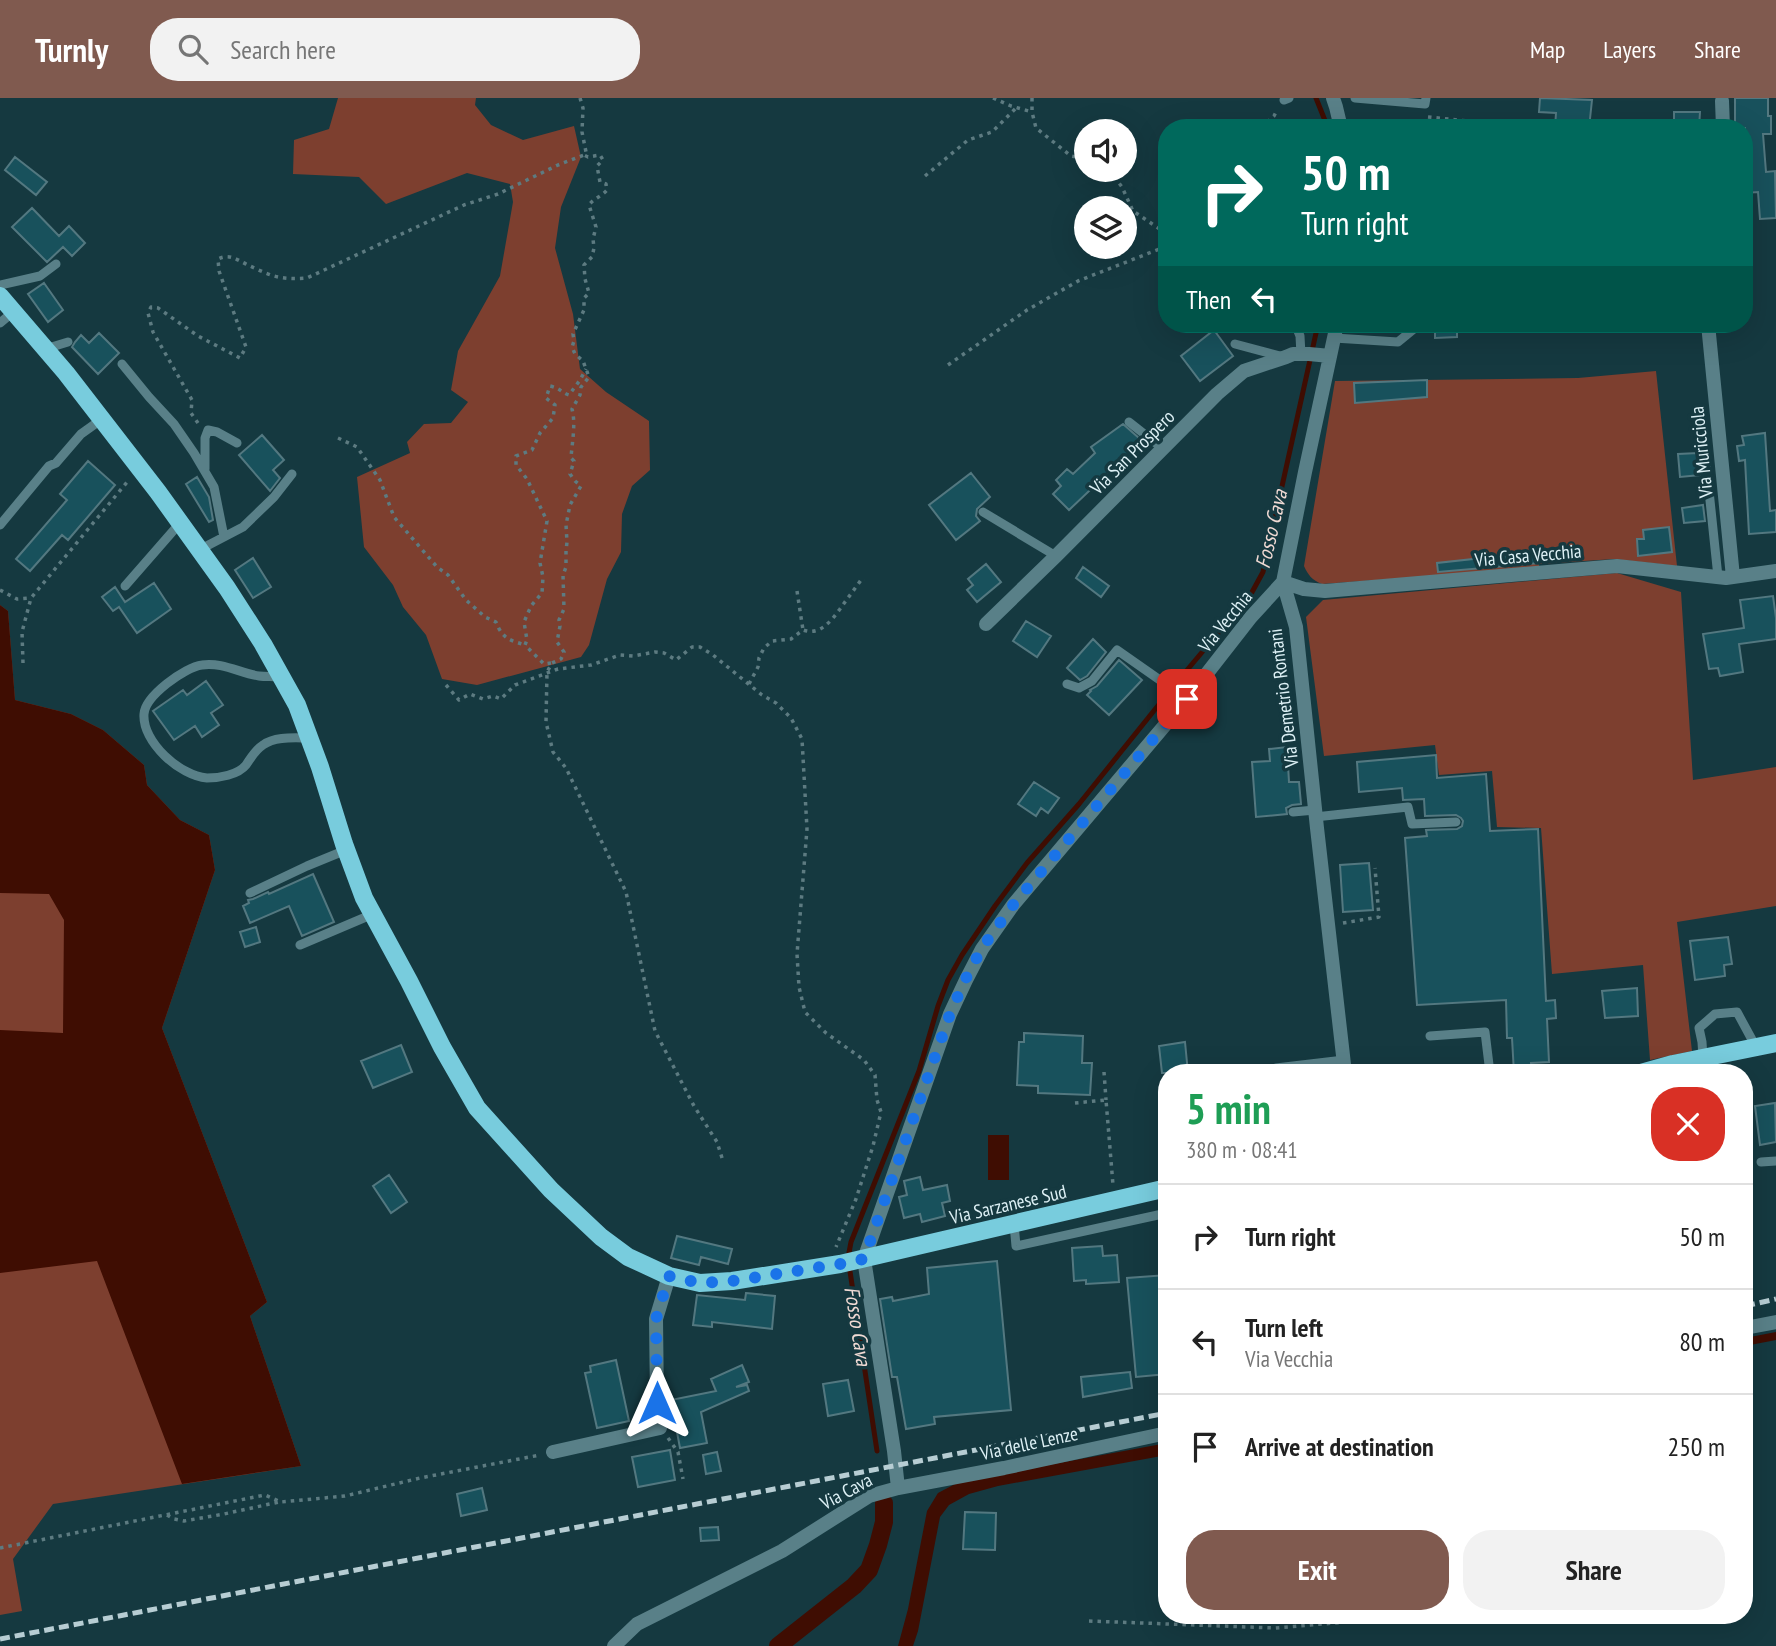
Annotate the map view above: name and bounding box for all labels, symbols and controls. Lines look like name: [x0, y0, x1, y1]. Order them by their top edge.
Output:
search box: [150, 18, 640, 81]
text: Turnly: [35, 28, 108, 71]
icon: search: [174, 30, 212, 68]
text: Search here: [230, 33, 336, 66]
text: Map: [1530, 34, 1565, 65]
text: Layers: [1603, 34, 1656, 65]
text: Share: [1694, 34, 1741, 65]
map controls: [1074, 119, 1137, 259]
button: sound: [1074, 119, 1137, 182]
text: 50 m: [1301, 140, 1390, 204]
icon: right: [1186, 147, 1277, 238]
button: layers: [1074, 196, 1137, 259]
text: Turn right: [1301, 202, 1409, 244]
icon: left: [1245, 280, 1283, 318]
text: Then: [1186, 283, 1231, 316]
street label: Via San Prospero: [1084, 405, 1179, 500]
street label: Via Muricciola: [1684, 405, 1718, 500]
water label: Fosso Cava: [1249, 486, 1293, 571]
street label: Via Casa Vecchia: [1473, 538, 1582, 572]
street label: Via Vecchia: [1192, 585, 1257, 658]
street label: Via Demetrio Rontani: [1263, 627, 1304, 770]
pin: [1157, 669, 1217, 729]
icon: arrive: [1168, 680, 1206, 718]
text: 5 min: [1186, 1081, 1271, 1136]
button: close: [1651, 1087, 1725, 1161]
text: 380 m · 08:41: [1186, 1135, 1298, 1164]
street label: Via Sarzanese Sud: [946, 1179, 1069, 1229]
icon: right: [1186, 1218, 1224, 1256]
text: Turn right: [1245, 1220, 1336, 1253]
text: 50 m: [1679, 1220, 1725, 1253]
water label: Fosso Cava: [838, 1284, 878, 1369]
text: Turn left: [1245, 1311, 1323, 1344]
icon: left: [1186, 1323, 1224, 1361]
text: 80 m: [1679, 1325, 1725, 1358]
text: Via Vecchia: [1245, 1344, 1333, 1373]
position arrow: [620, 1366, 694, 1440]
street label: Via delle Lenze: [977, 1421, 1080, 1465]
icon: arrive: [1186, 1428, 1224, 1466]
text: Arrive at destination: [1245, 1430, 1434, 1463]
text: 250 m: [1667, 1430, 1725, 1463]
street label: Via Cava: [815, 1467, 876, 1515]
button: Exit: [1186, 1530, 1449, 1610]
button: Share: [1463, 1530, 1725, 1610]

